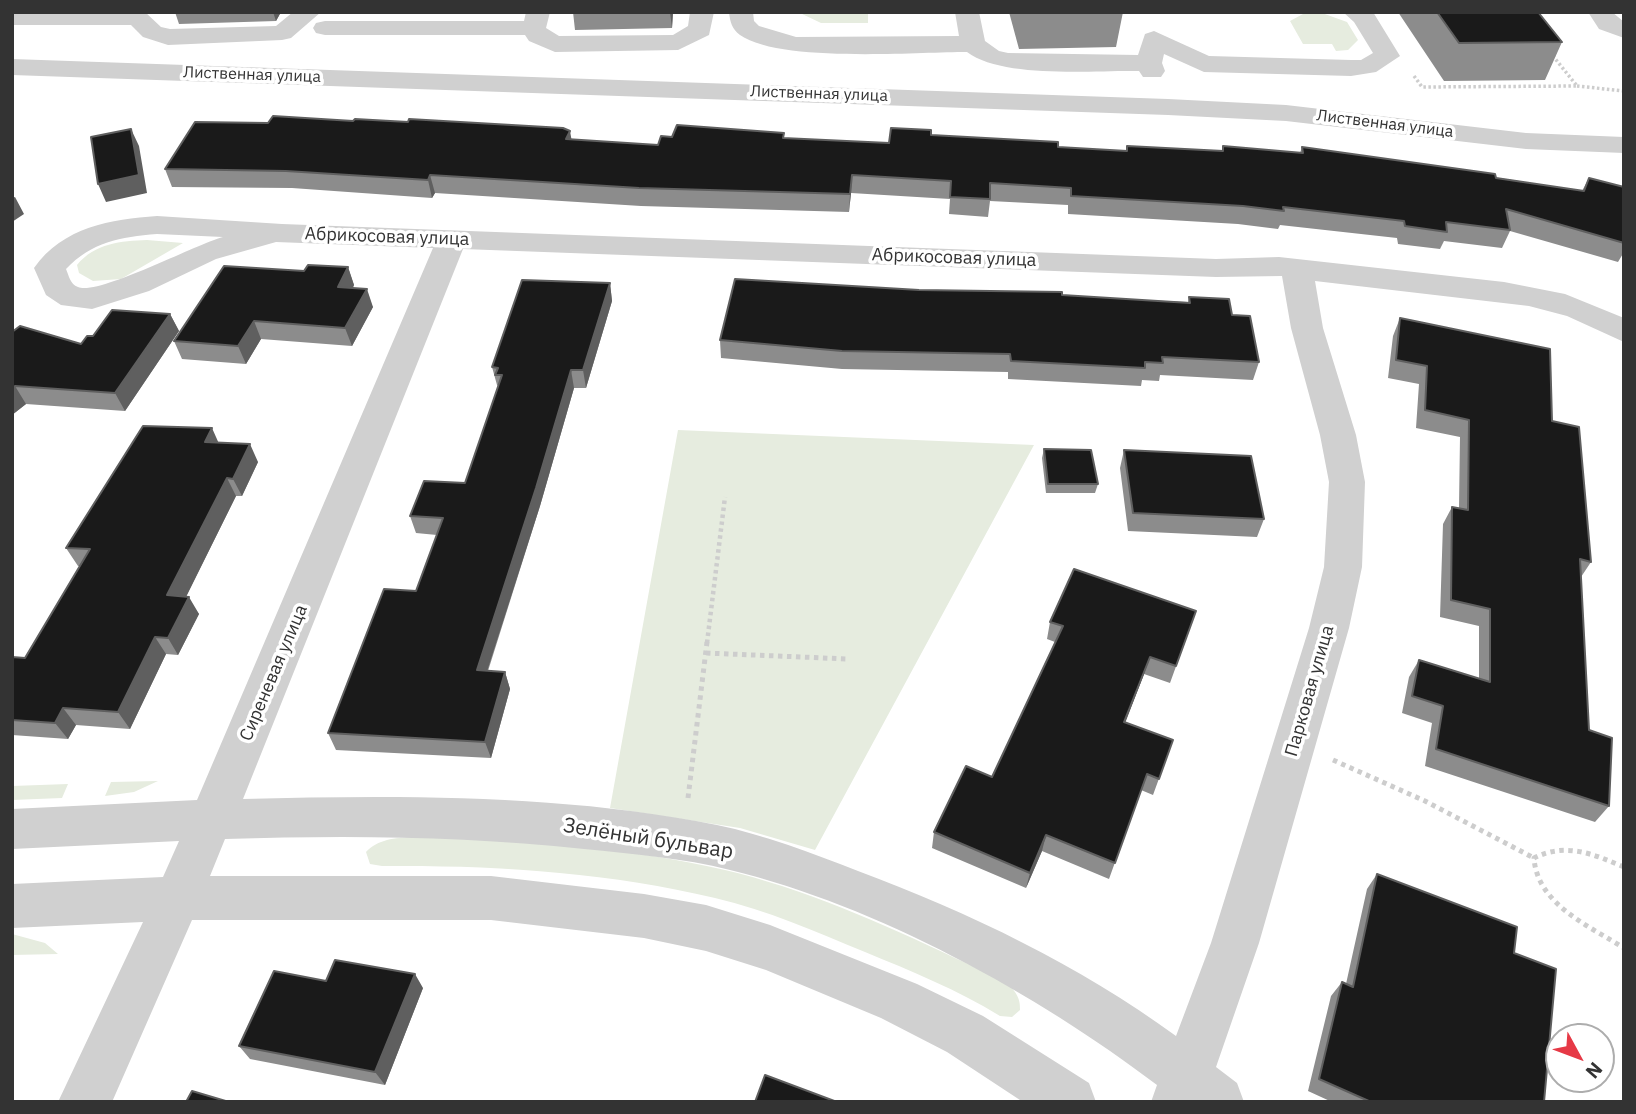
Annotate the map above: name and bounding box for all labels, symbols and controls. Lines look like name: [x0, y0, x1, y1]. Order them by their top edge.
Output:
street label: Лиственная улица: [183, 63, 321, 87]
street label: Лиственная улица: [750, 82, 888, 106]
street label: Лиственная улица: [1315, 106, 1455, 142]
street label: Абрикосовая улица: [304, 223, 470, 251]
street label: Абрикосовая улица: [871, 244, 1037, 272]
street label: Сиреневая улица: [236, 602, 312, 744]
street label: Парковая улица: [1281, 623, 1339, 759]
street label: Зелёный бульвар: [561, 813, 735, 865]
north arrow: [1545, 1023, 1615, 1093]
text: N: [1581, 1057, 1608, 1084]

